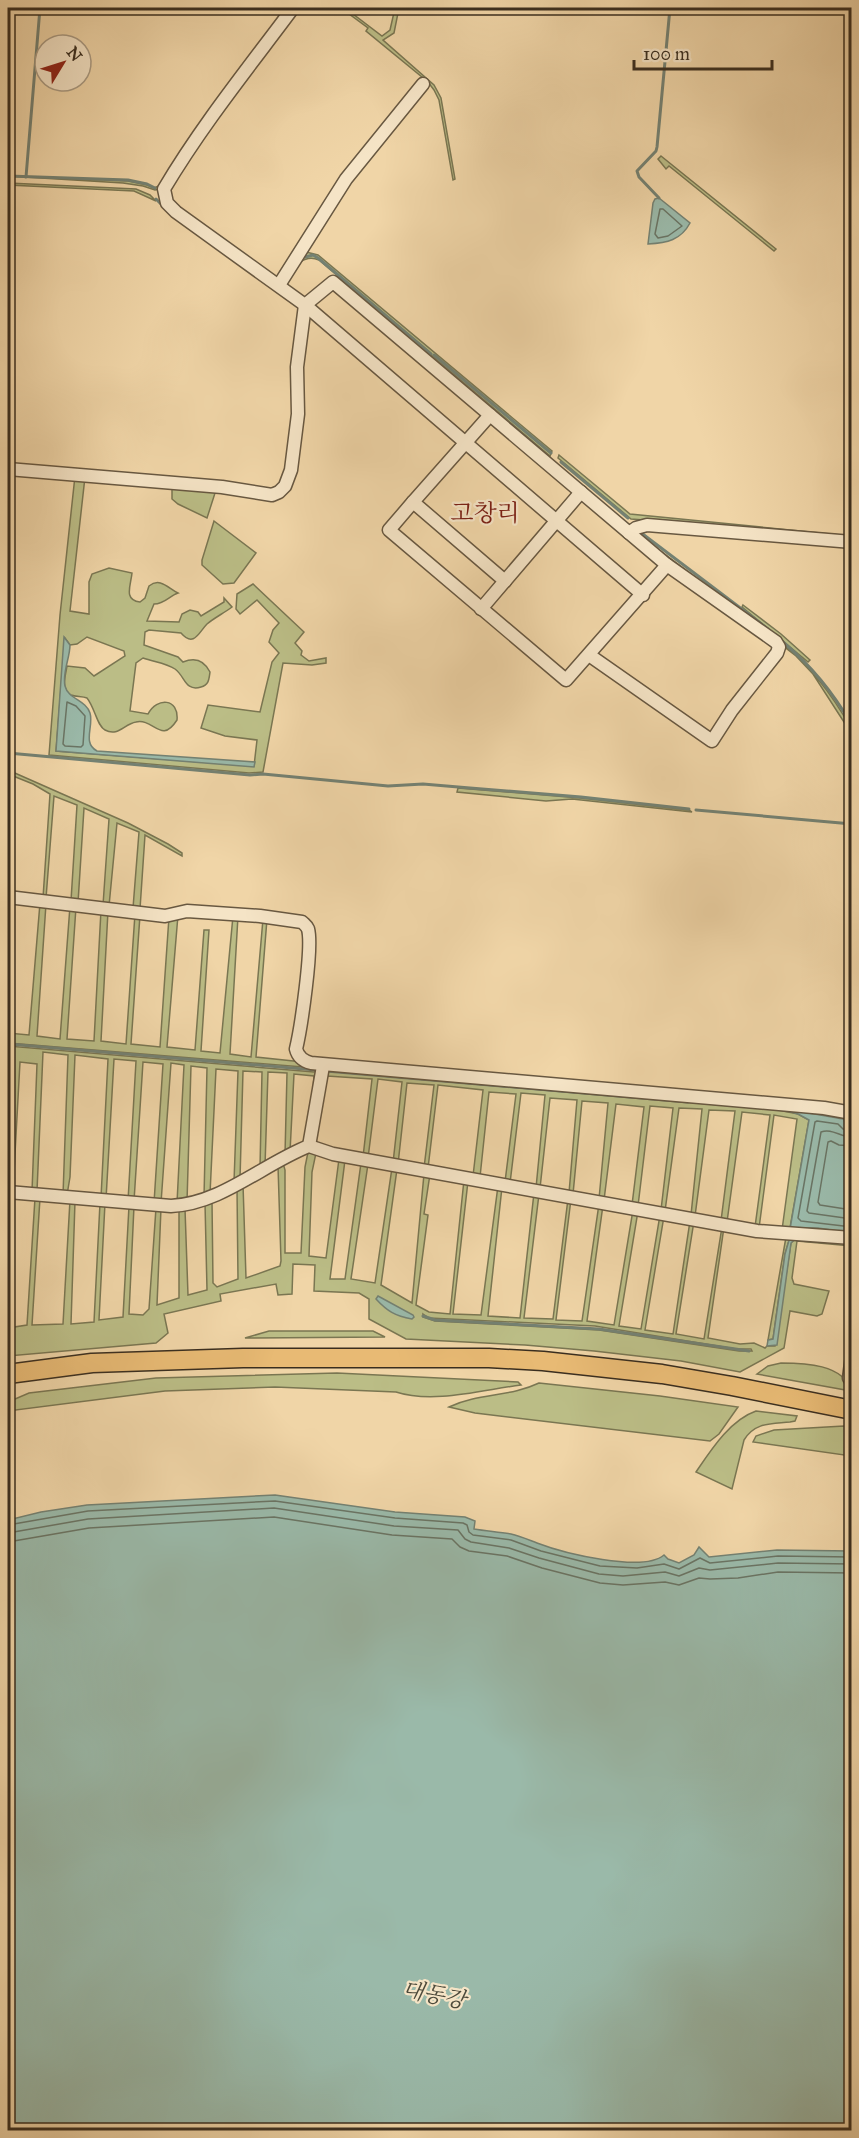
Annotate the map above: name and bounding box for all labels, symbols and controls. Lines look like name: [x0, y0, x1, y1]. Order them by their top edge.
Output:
north arrow: [33, 33, 93, 93]
scale bar: [634, 33, 772, 71]
text: N: [63, 43, 86, 66]
text: 100 m: [643, 43, 690, 65]
district label: 고창리: [450, 498, 520, 528]
water label: 대동강: [400, 1975, 471, 2015]

